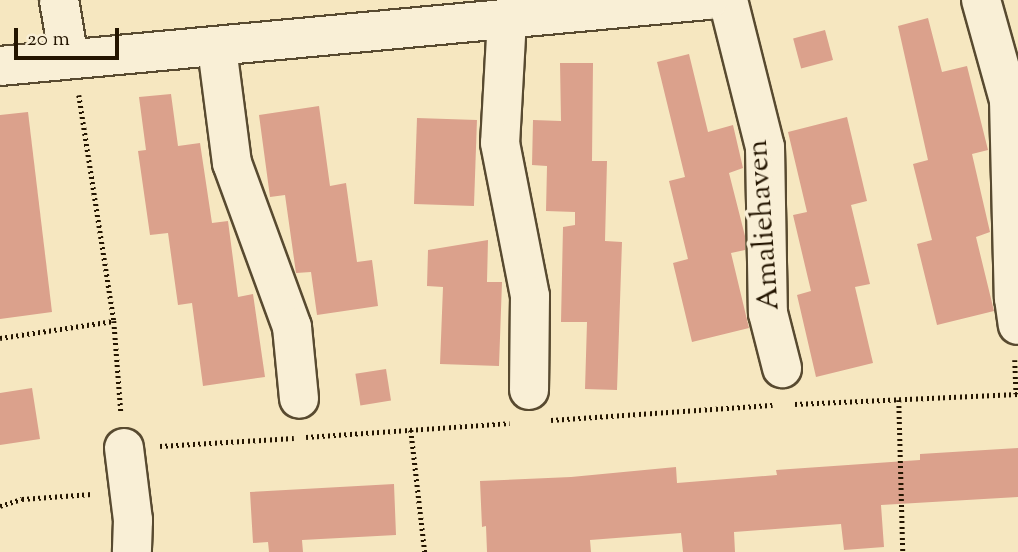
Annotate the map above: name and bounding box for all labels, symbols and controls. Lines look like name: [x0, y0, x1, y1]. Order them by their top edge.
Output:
scale bar: [18, 14, 122, 58]
text: 20 m: [27, 25, 70, 55]
street label: Amaliehaven: [741, 138, 789, 312]

